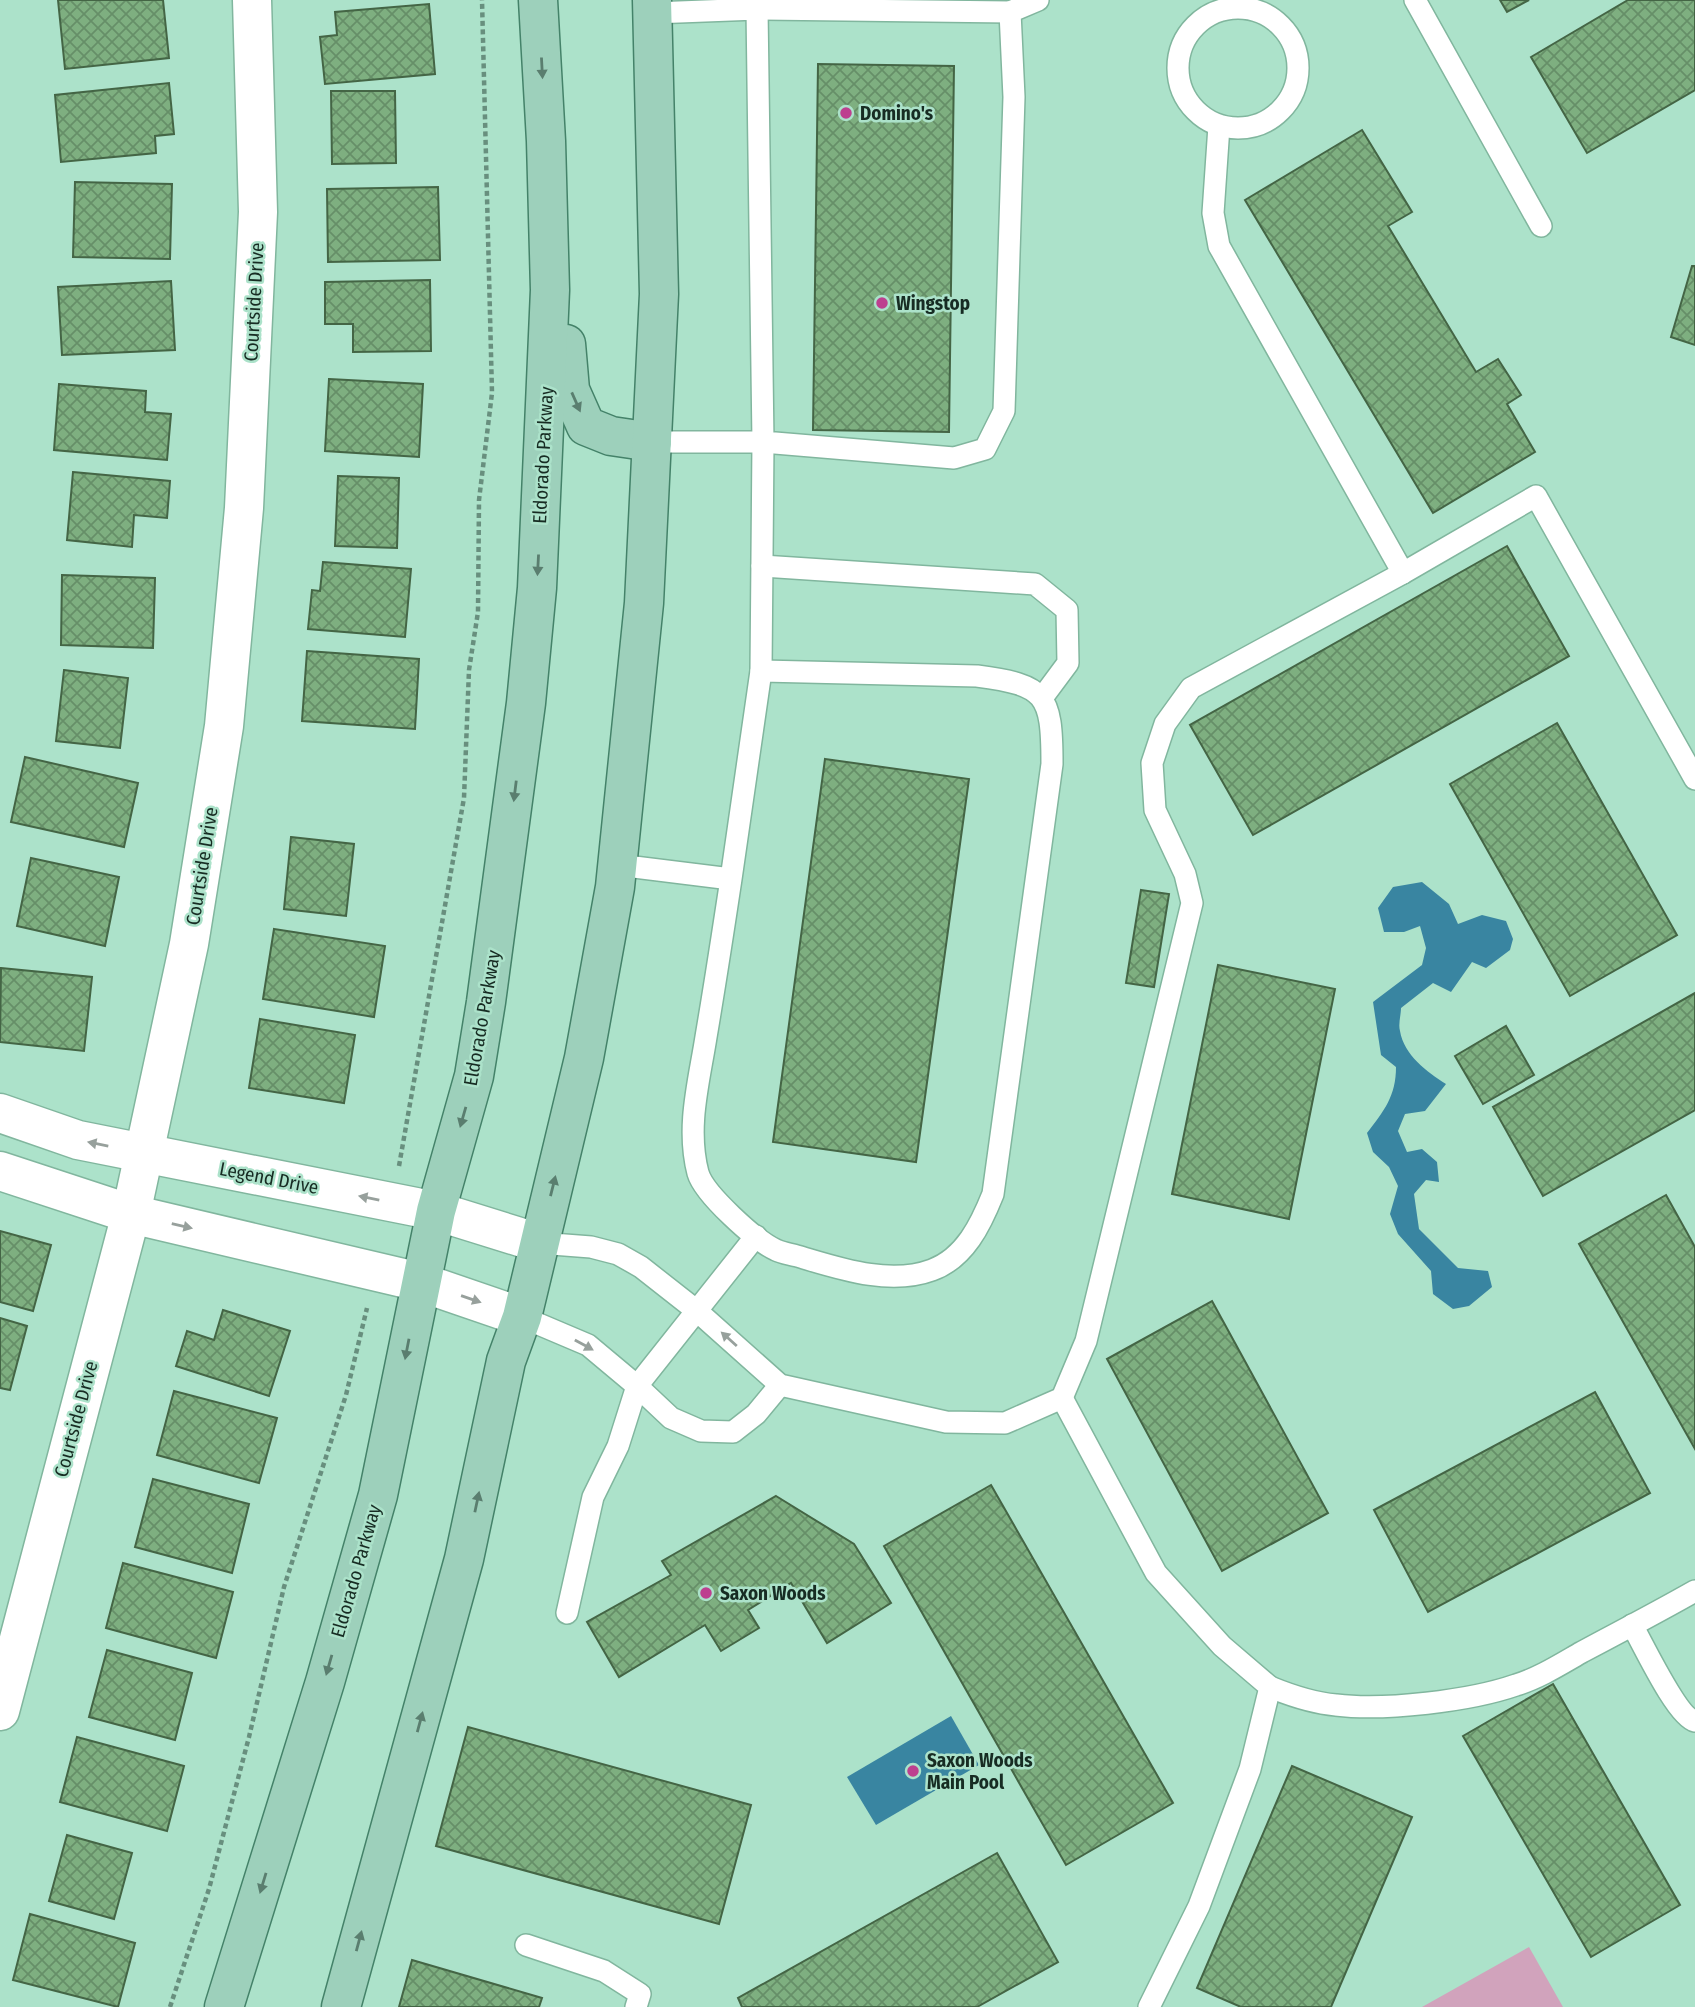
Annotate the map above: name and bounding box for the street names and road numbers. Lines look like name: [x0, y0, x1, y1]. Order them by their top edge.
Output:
street label: Courtside Drive: [239, 242, 269, 362]
street label: Eldorado Parkway: [528, 385, 558, 524]
street label: Courtside Drive: [181, 805, 223, 927]
street label: Eldorado Parkway: [459, 948, 505, 1088]
street label: Legend Drive: [218, 1157, 320, 1199]
street label: Courtside Drive: [49, 1358, 103, 1480]
street label: Eldorado Parkway: [326, 1501, 386, 1640]

